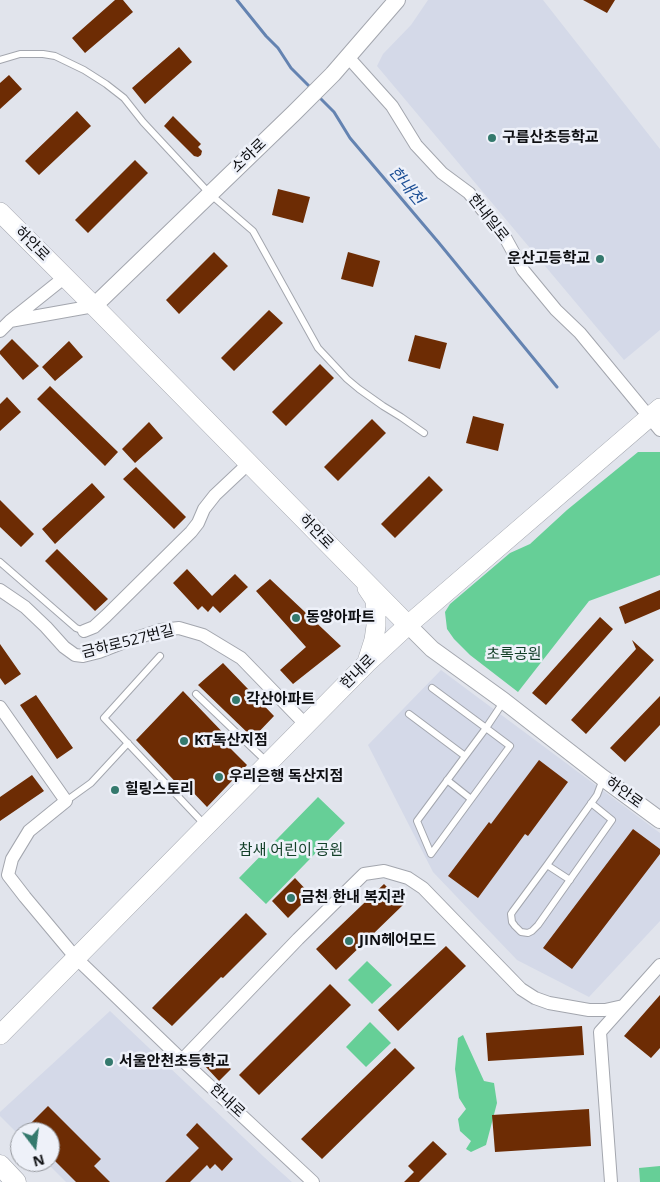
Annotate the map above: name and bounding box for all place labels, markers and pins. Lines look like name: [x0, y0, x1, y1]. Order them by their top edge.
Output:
place label: 구름산초등학교: [502, 129, 599, 147]
marker: 구름산초등학교: [486, 132, 498, 144]
place label: 운산고등학교: [507, 250, 590, 268]
marker: 운산고등학교: [594, 253, 606, 265]
place label: 동양아파트: [306, 609, 375, 627]
marker: 동양아파트: [290, 612, 302, 624]
place label: 각산아파트: [246, 691, 315, 709]
marker: 각산아파트: [230, 694, 242, 706]
place label: KT독산지점: [194, 732, 268, 750]
marker: KT독산지점: [178, 735, 190, 747]
place label: 우리은행 독산지점: [229, 768, 343, 786]
marker: 우리은행 독산지점: [213, 771, 225, 783]
place label: 힐링스토리: [125, 781, 194, 799]
marker: 힐링스토리: [109, 784, 121, 796]
place label: 금천 한내 복지관: [301, 889, 405, 907]
marker: 금천 한내 복지관: [285, 892, 297, 904]
place label: JIN헤어모드: [359, 932, 436, 950]
marker: JIN헤어모드: [343, 935, 355, 947]
place label: 서울안천초등학교: [119, 1053, 229, 1071]
marker: 서울안천초등학교: [103, 1056, 115, 1068]

